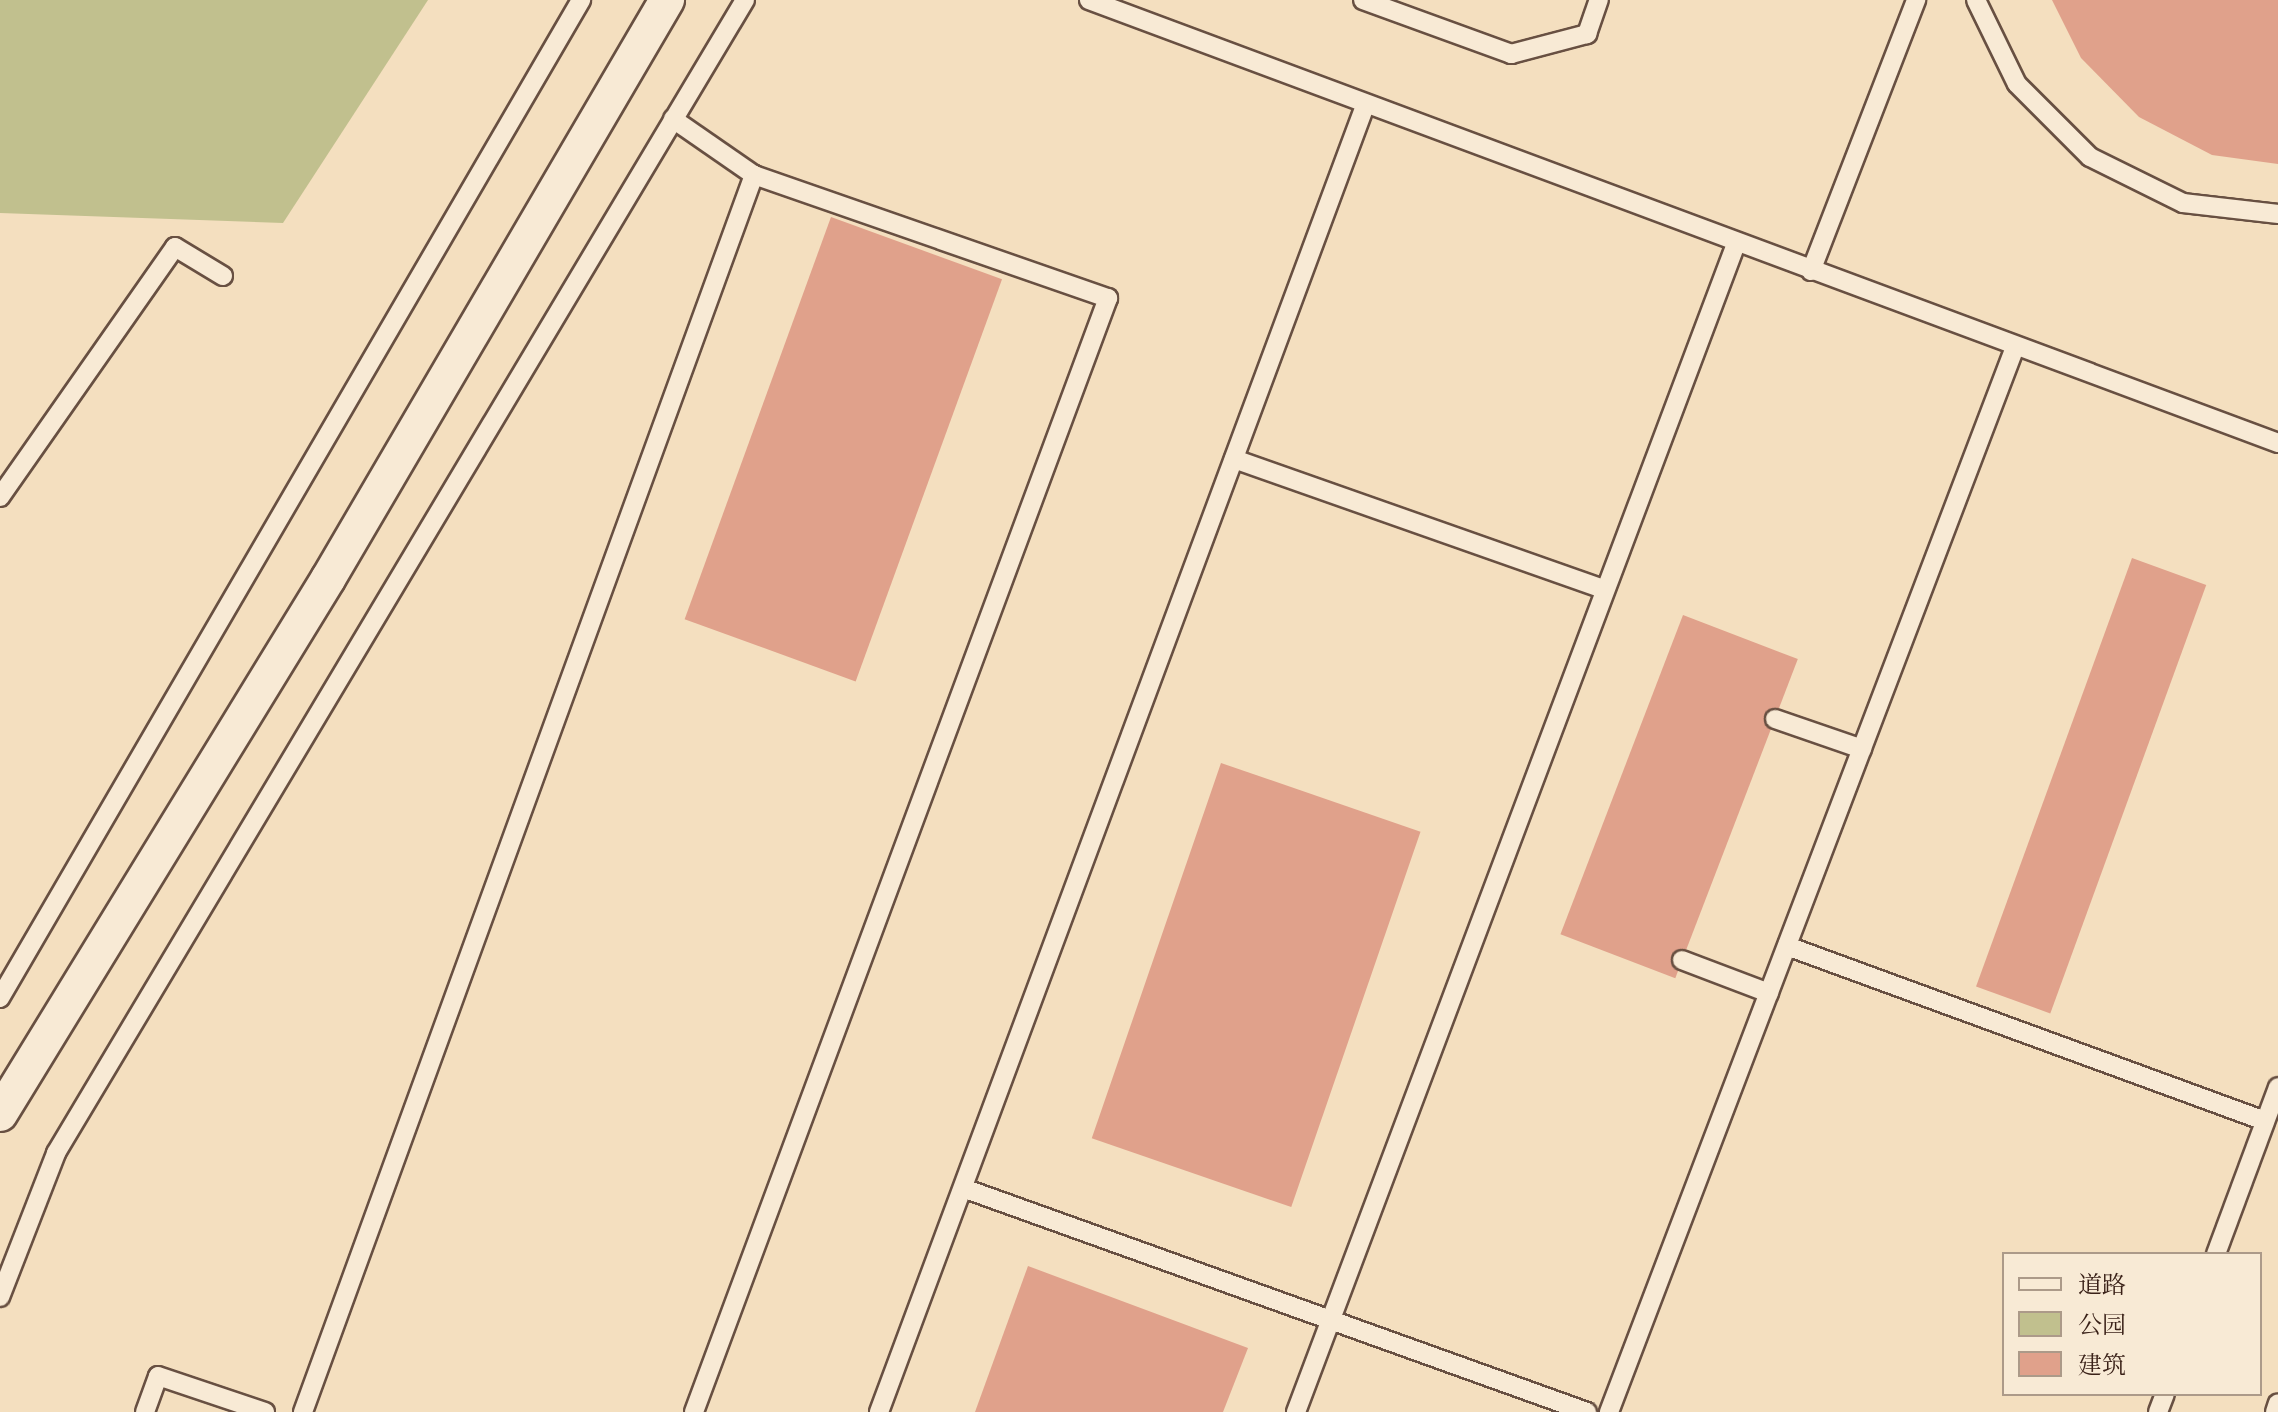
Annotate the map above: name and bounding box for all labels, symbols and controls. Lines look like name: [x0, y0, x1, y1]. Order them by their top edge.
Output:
legend: [2002, 1252, 2262, 1396]
text: 道路: [2078, 1270, 2126, 1304]
text: 公园: [2078, 1310, 2126, 1344]
text: 建筑: [2078, 1350, 2126, 1384]

